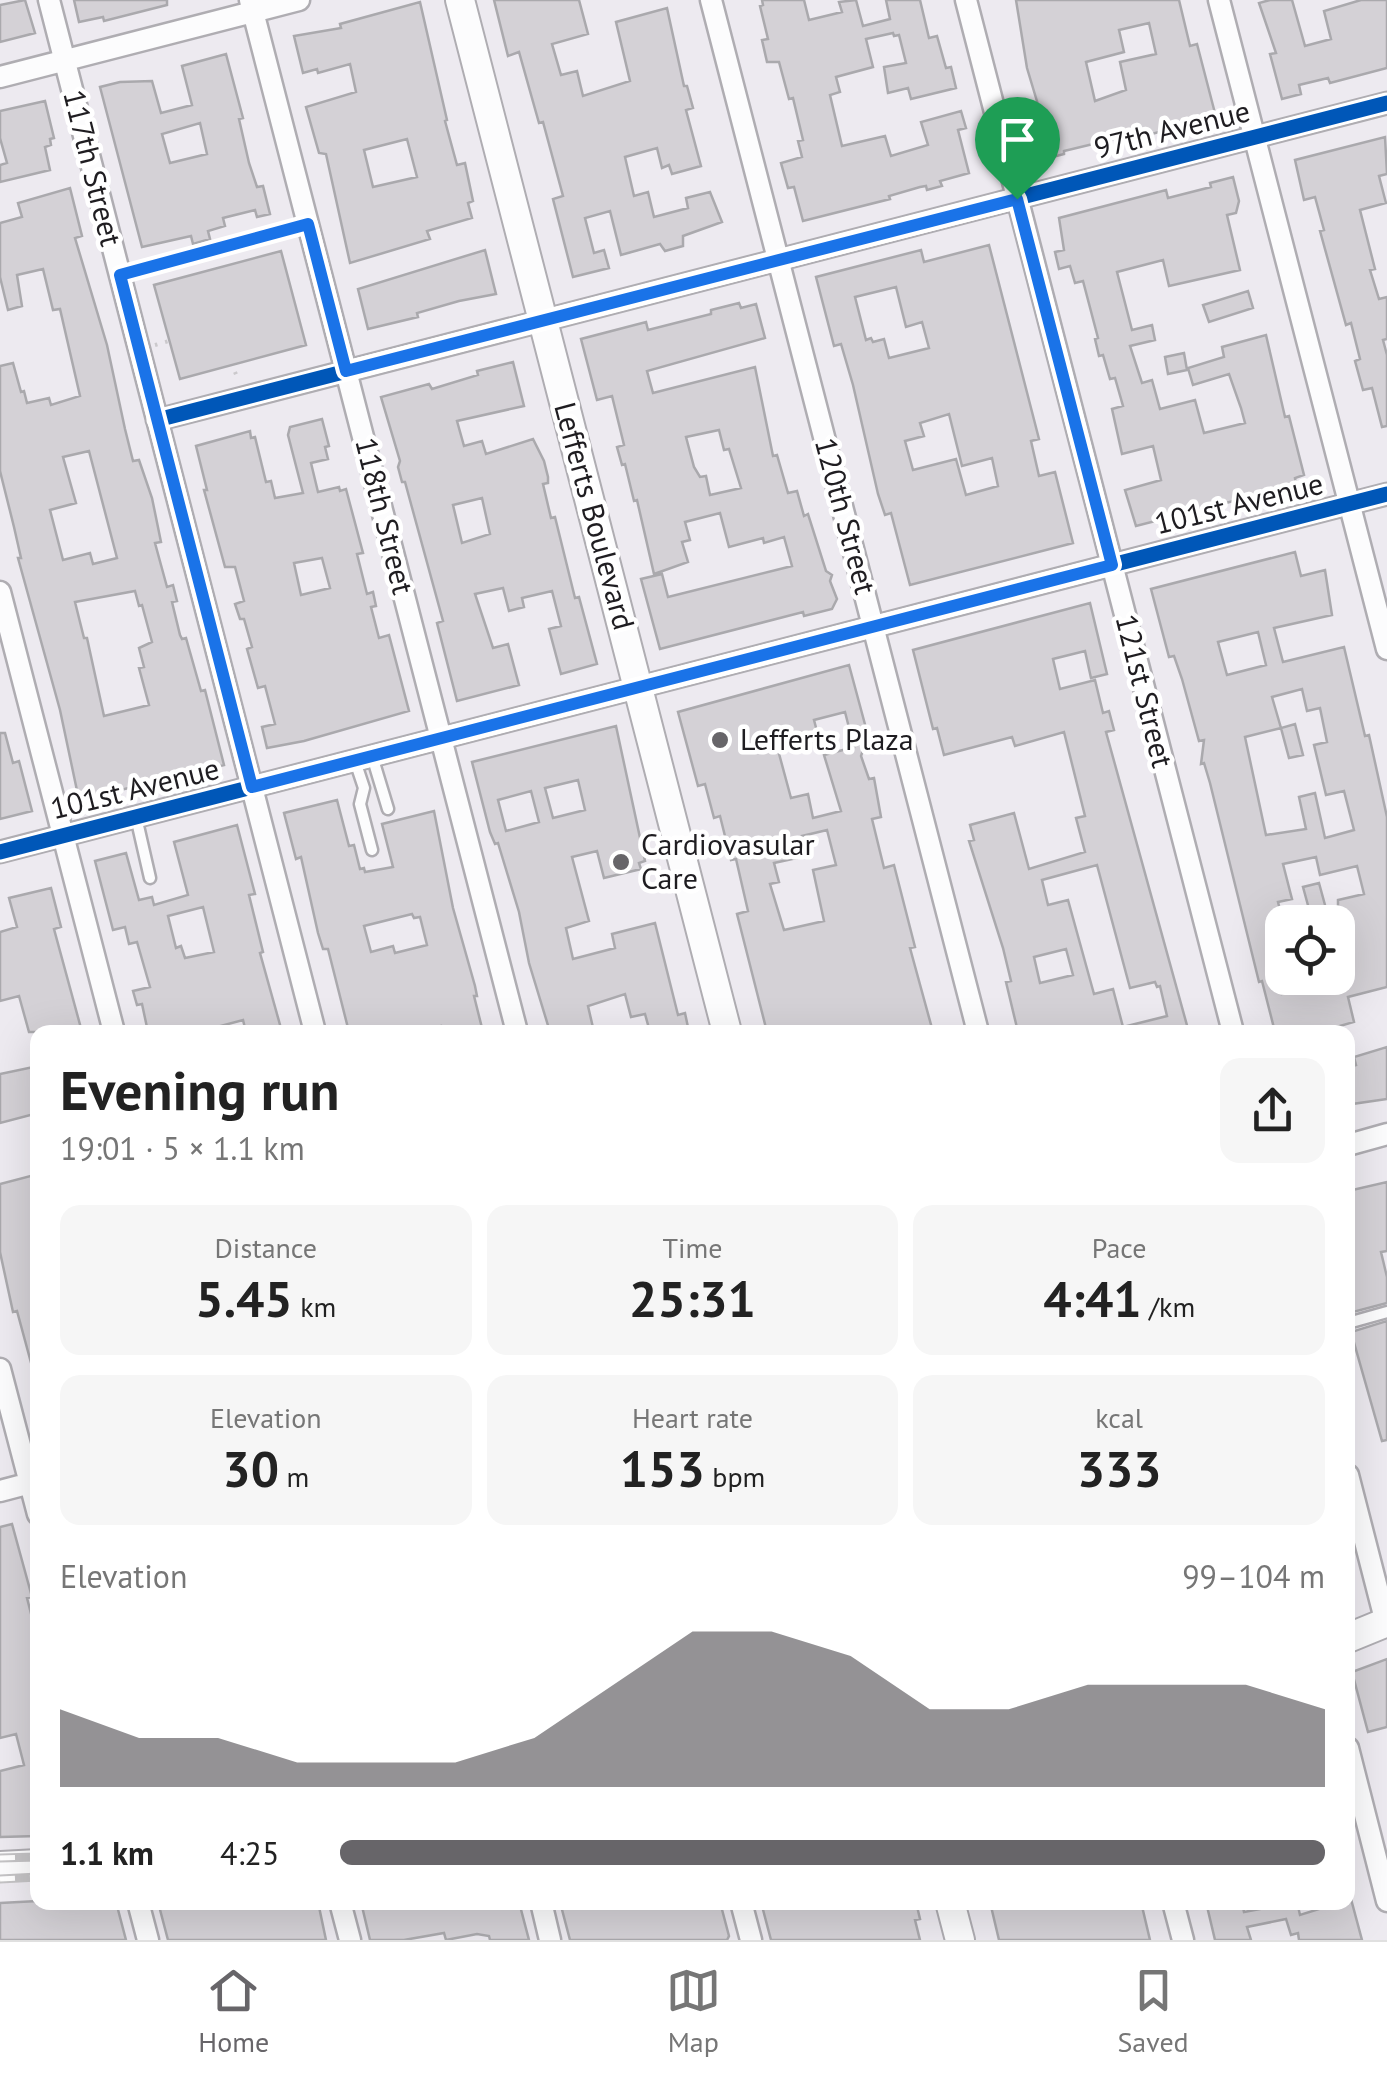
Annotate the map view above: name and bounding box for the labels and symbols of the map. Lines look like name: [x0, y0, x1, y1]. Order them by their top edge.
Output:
street label: 117th Street: [55, 86, 132, 250]
street label: 97th Avenue: [1090, 90, 1254, 167]
pin: [975, 97, 1060, 200]
street label: Lefferts Boulevard: [546, 398, 645, 634]
street label: 118th Street: [347, 433, 424, 598]
street label: 120th Street: [807, 433, 886, 598]
street label: 101st Avenue: [1150, 463, 1327, 542]
street label: 121st Street: [1108, 610, 1183, 771]
place label: Lefferts Plaza: [740, 719, 914, 758]
marker: Lefferts Plaza: [709, 729, 731, 751]
street label: 101st Avenue: [46, 748, 223, 827]
place label: Cardiovasular Care: [641, 824, 815, 897]
marker: Cardiovasular Care: [610, 851, 632, 873]

